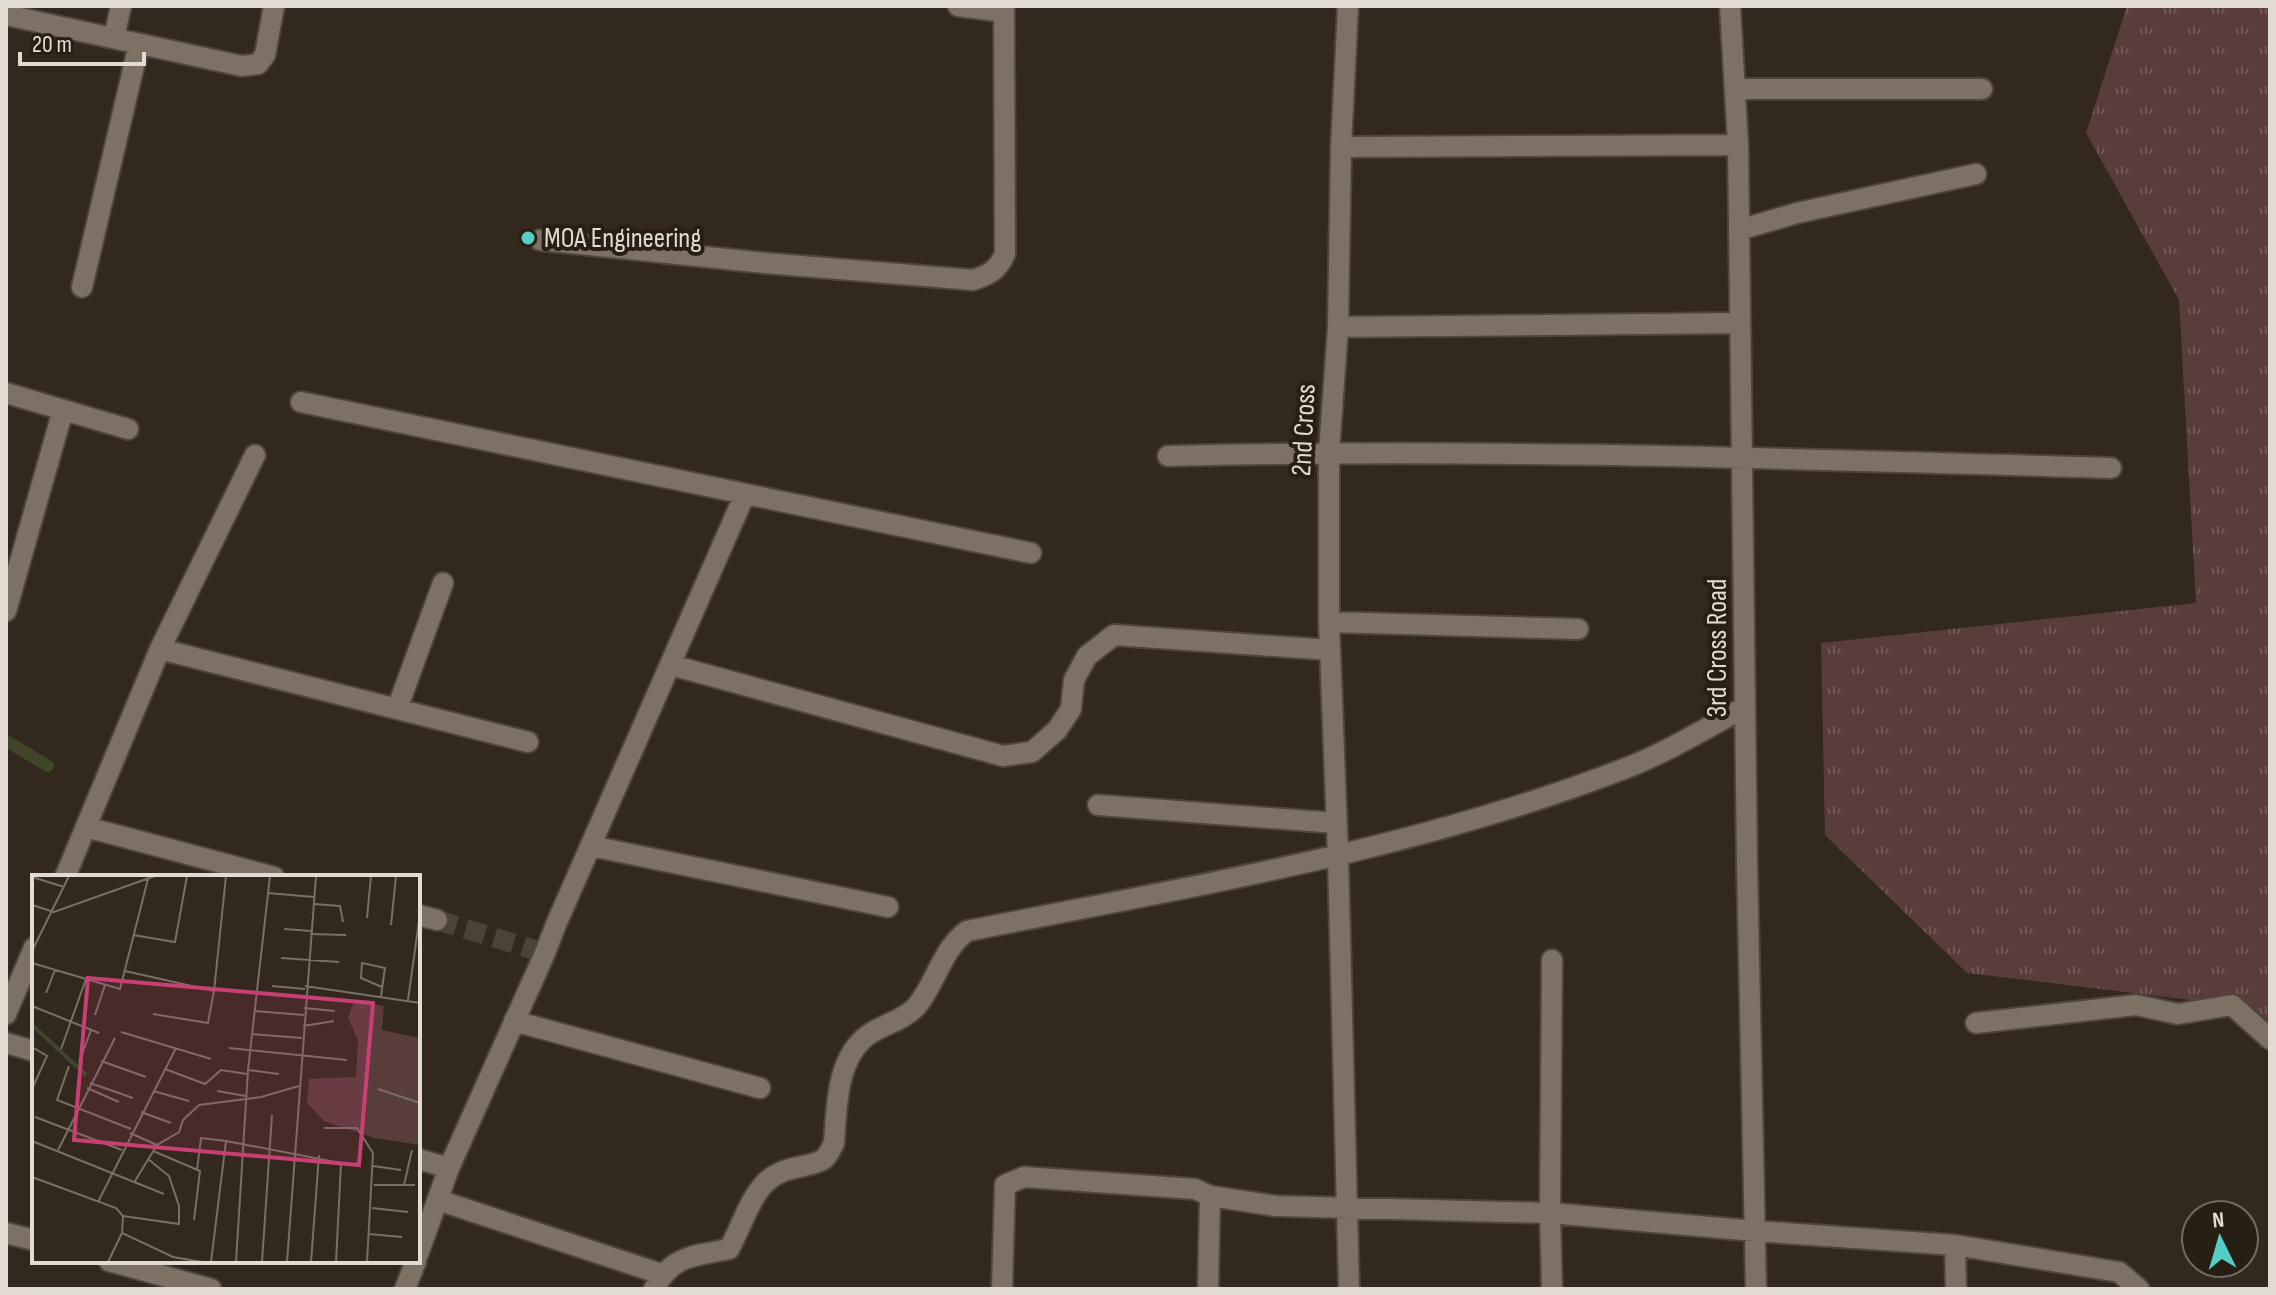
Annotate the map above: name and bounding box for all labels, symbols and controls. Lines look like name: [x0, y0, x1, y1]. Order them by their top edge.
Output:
scale bar: [20, 16, 144, 66]
text: 20 m: [32, 30, 72, 59]
place label: MOA Engineering: [544, 222, 702, 255]
marker: MOA Engineering: [519, 229, 537, 247]
street label: 2nd Cross: [1285, 383, 1323, 477]
street label: 3rd Cross Road: [1701, 578, 1734, 718]
inset map: [32, 875, 420, 1263]
north arrow: [2180, 1199, 2260, 1279]
text: N: [2211, 1207, 2225, 1235]

